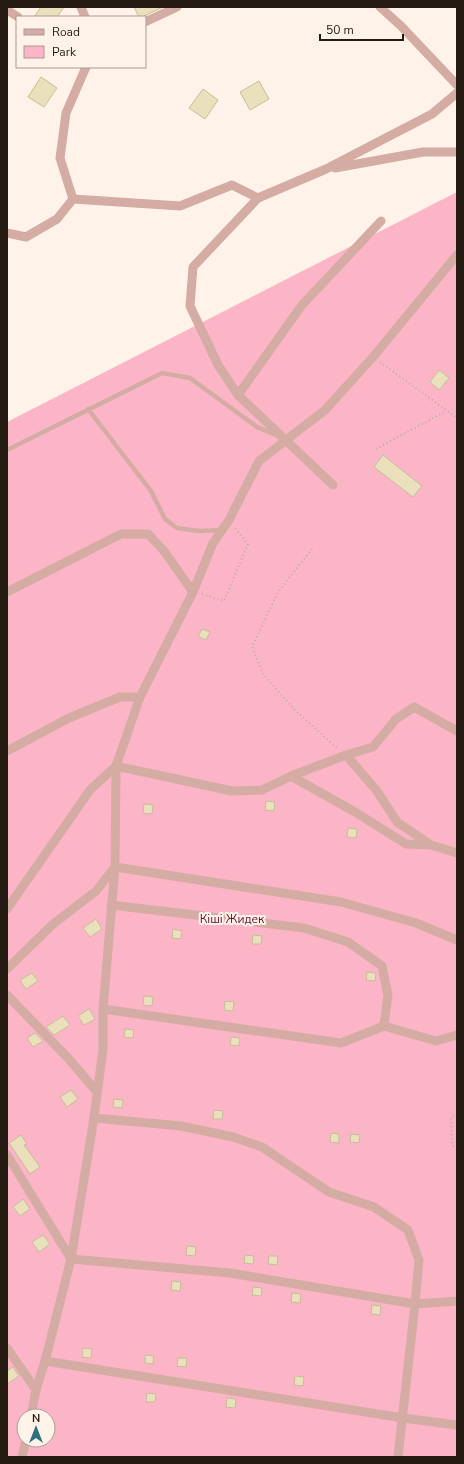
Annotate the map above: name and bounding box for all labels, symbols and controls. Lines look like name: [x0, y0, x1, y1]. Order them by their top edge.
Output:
legend: [16, 16, 146, 68]
scale bar: [320, 16, 403, 42]
text: 50 m: [326, 22, 354, 38]
text: Road: [52, 24, 80, 40]
text: Park: [52, 44, 77, 60]
park label: Кіші Жидек: [200, 911, 265, 927]
north arrow: [16, 1408, 56, 1448]
text: N: [32, 1411, 40, 1426]

